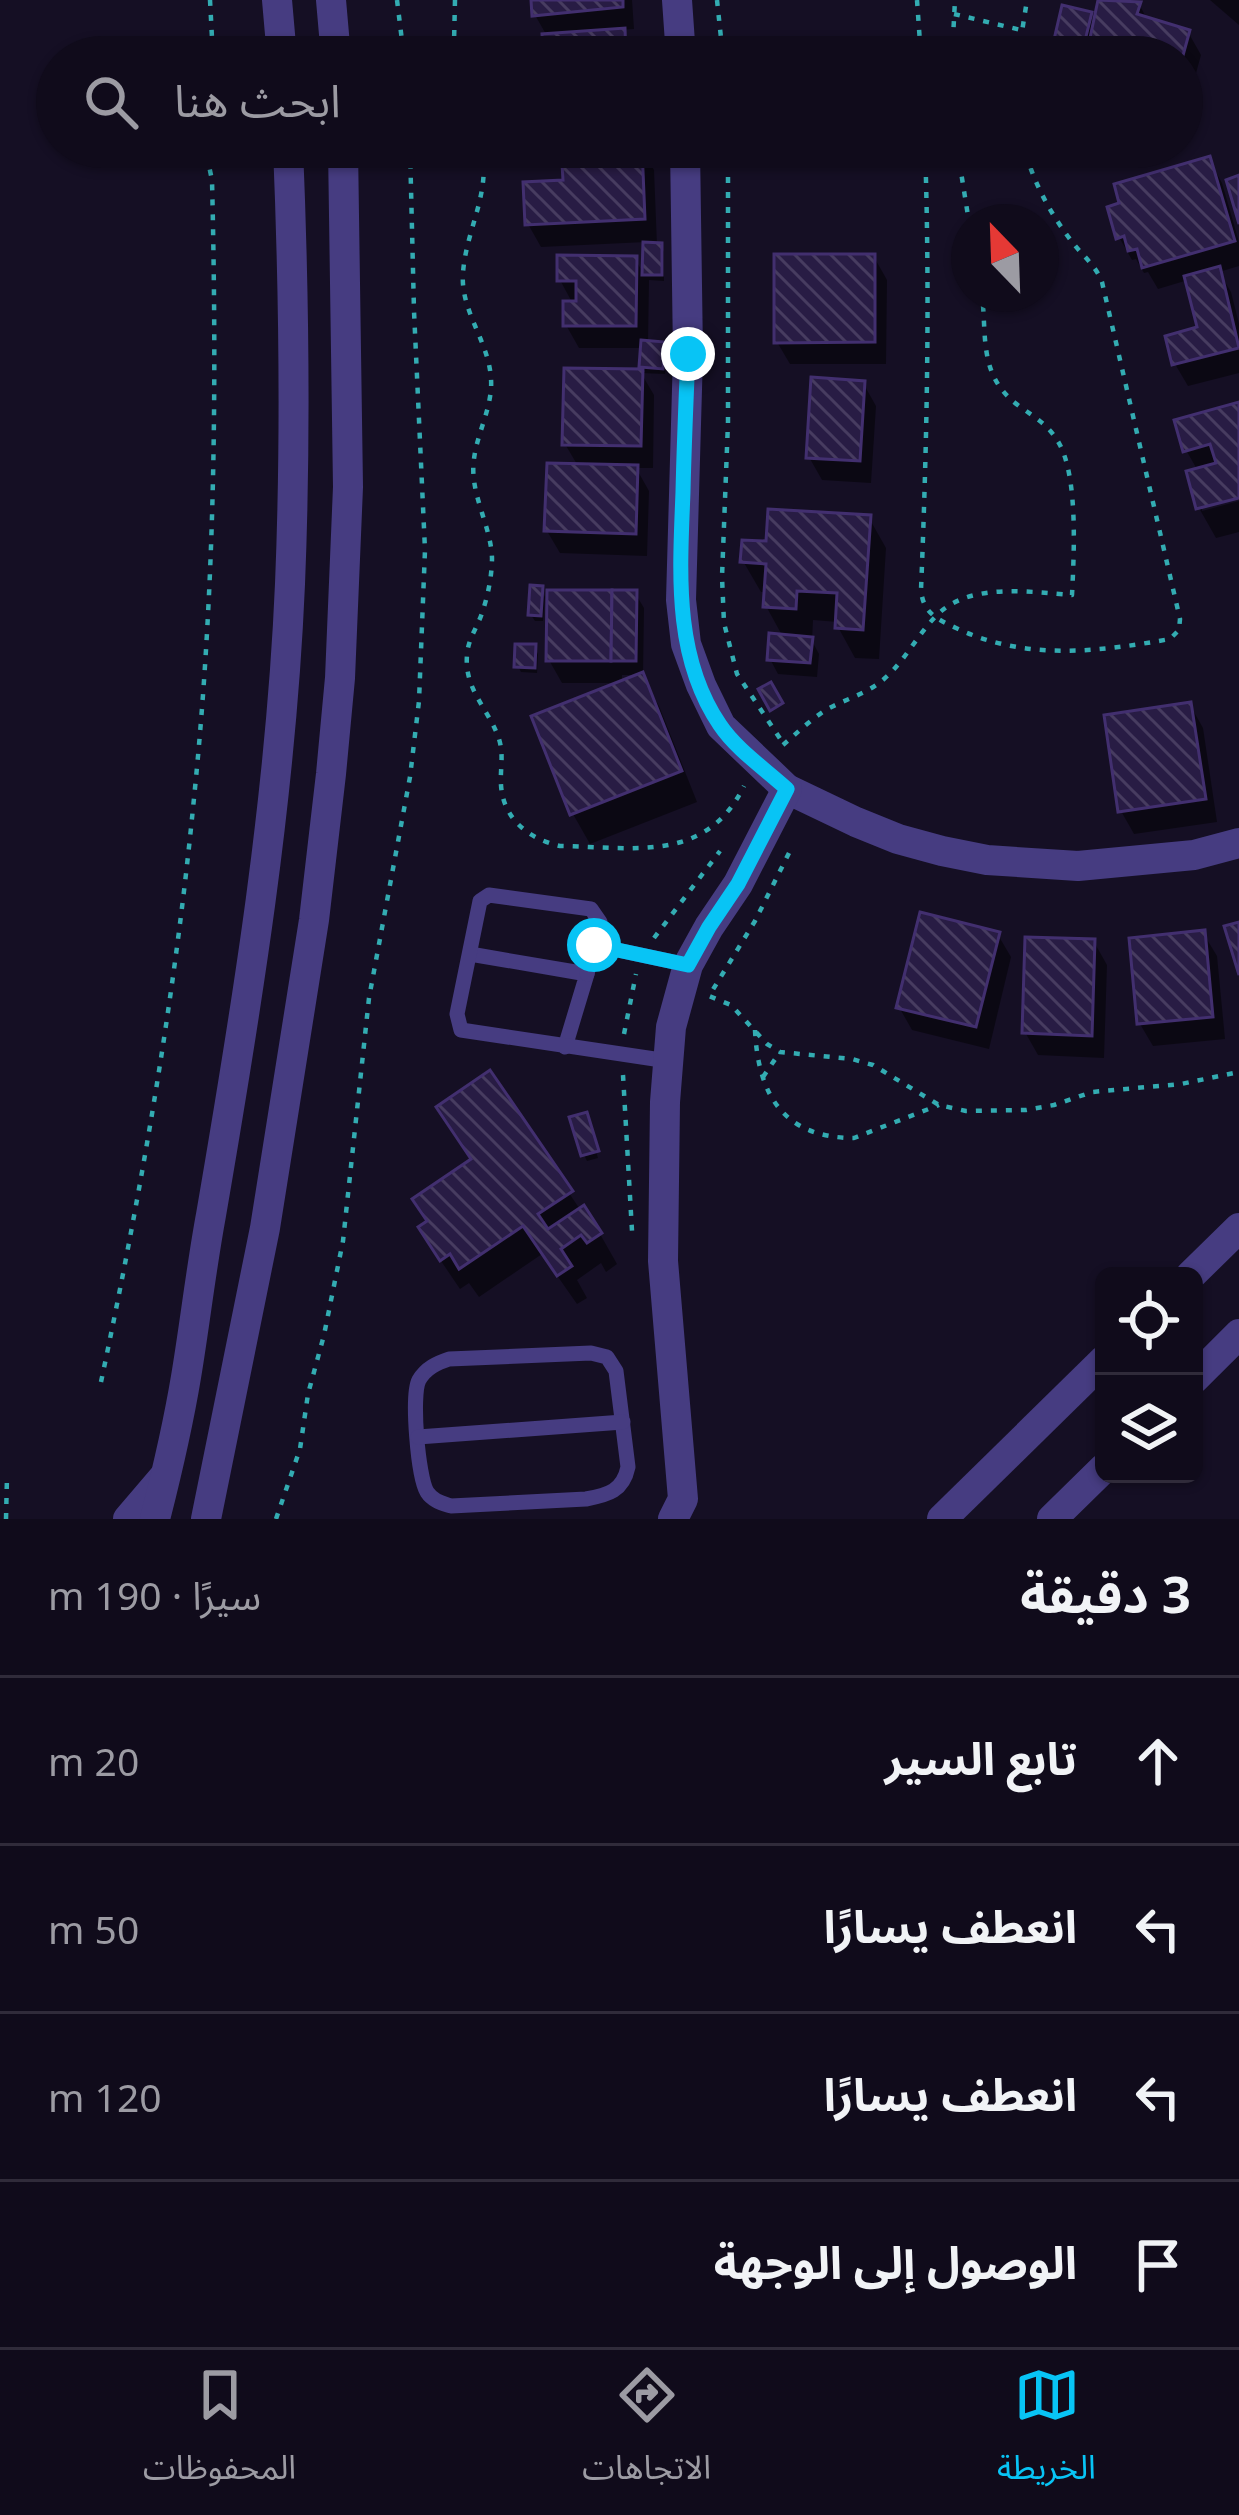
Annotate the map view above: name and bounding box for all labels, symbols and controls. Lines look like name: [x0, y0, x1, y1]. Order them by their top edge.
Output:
search box: [36, 36, 1203, 168]
icon: search: [78, 69, 144, 135]
text: ابحث هنا: [174, 69, 341, 130]
north arrow: [951, 204, 1059, 312]
route end: [661, 327, 715, 381]
route start: [567, 918, 621, 972]
map controls: [1095, 1267, 1203, 1483]
button: locate: [1095, 1267, 1203, 1375]
button: layers: [1095, 1375, 1203, 1483]
text: 3 دقيقة: [1020, 1558, 1191, 1628]
text: سيرًا · 190 m: [48, 1568, 261, 1621]
text: تابع السير: [885, 1727, 1077, 1788]
icon: ahead: [1125, 1728, 1191, 1794]
text: 20 m: [48, 1734, 139, 1787]
text: انعطف يسارًا: [824, 1895, 1077, 1956]
icon: left: [1125, 1896, 1191, 1962]
text: 50 m: [48, 1902, 139, 1955]
text: انعطف يسارًا: [824, 2063, 1077, 2124]
icon: left: [1125, 2064, 1191, 2130]
text: 120 m: [48, 2070, 162, 2123]
text: الوصول إلى الوجهة: [714, 2231, 1077, 2292]
icon: arrive: [1125, 2232, 1191, 2298]
tab: المحفوظات: [143, 2362, 296, 2503]
tab: الاتجاهات: [582, 2362, 711, 2503]
tab: الخريطة: [997, 2362, 1096, 2503]

